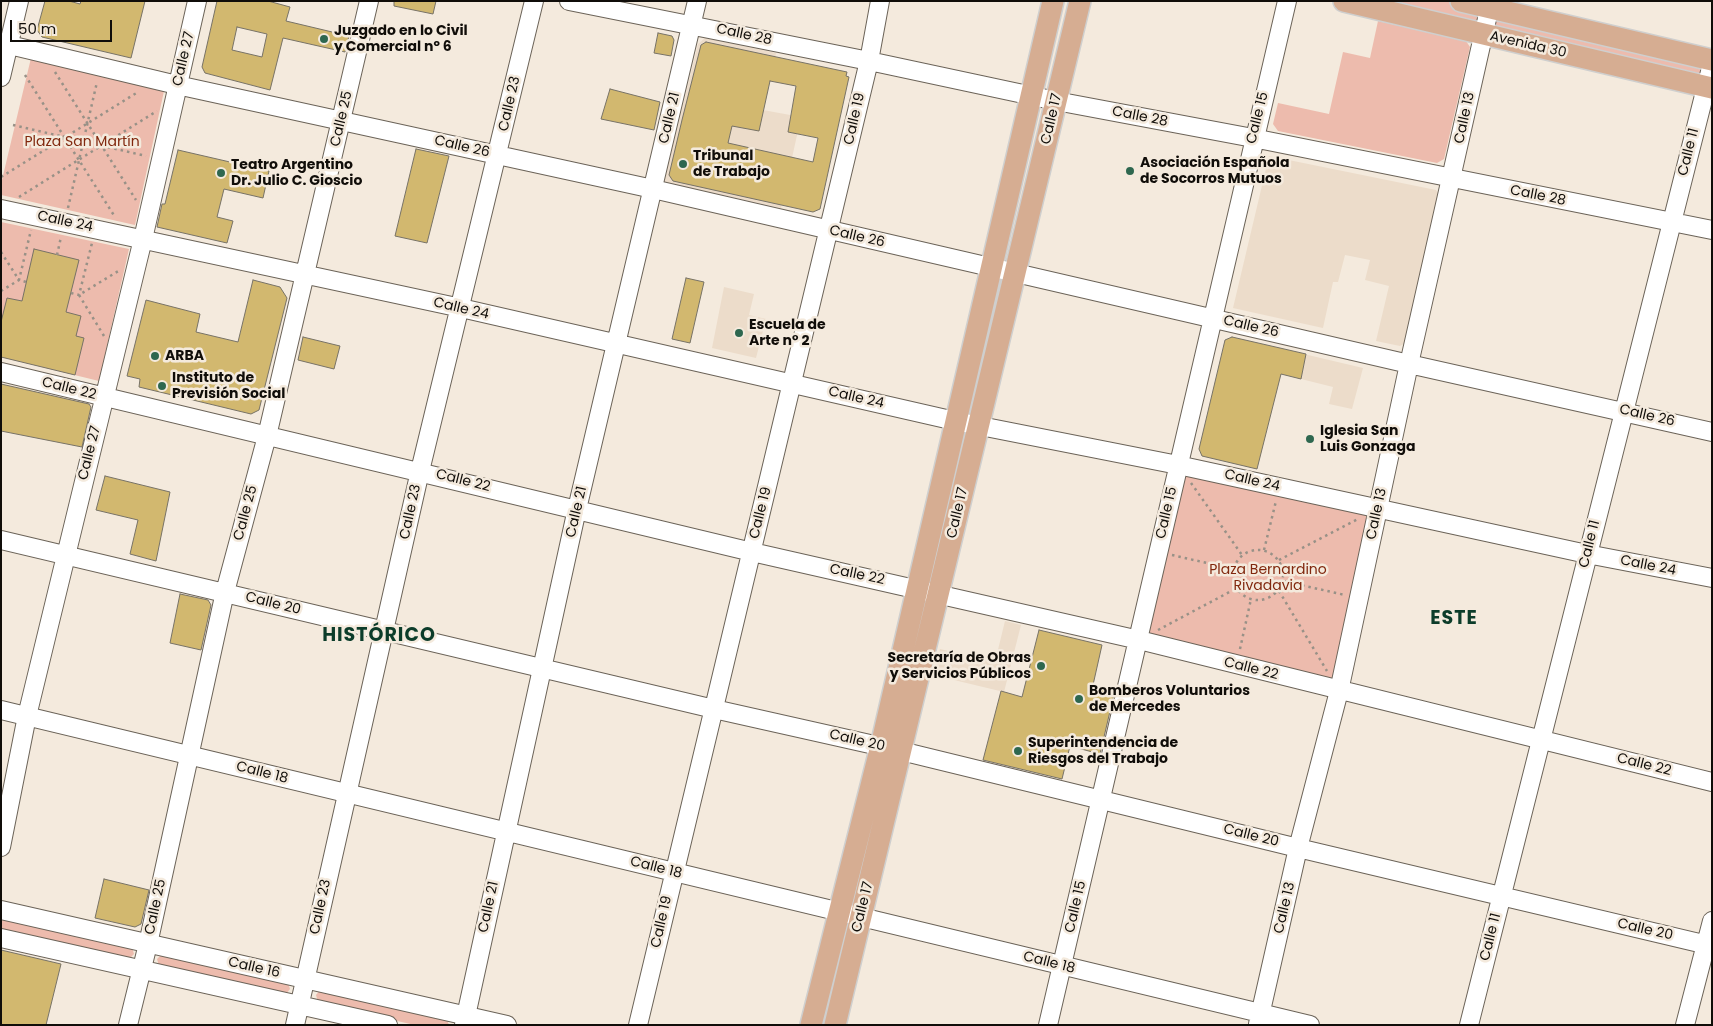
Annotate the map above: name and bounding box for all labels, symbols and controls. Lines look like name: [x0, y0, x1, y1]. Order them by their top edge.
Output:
scale bar: [12, 10, 115, 42]
text: 50 m: [18, 18, 56, 39]
street label: Calle 28: [715, 21, 773, 49]
place label: Juzgado en lo Civil y Comercial nº 6: [334, 23, 468, 56]
street label: Avenida 30: [1488, 28, 1568, 62]
street label: Calle 27: [170, 30, 198, 88]
marker: Juzgado en lo Civil y Comercial nº 6: [318, 33, 330, 45]
street label: Calle 23: [496, 75, 524, 133]
street label: Calle 25: [327, 90, 357, 148]
street label: Calle 15: [1243, 90, 1273, 146]
street label: Calle 21: [656, 91, 684, 145]
street label: Calle 19: [841, 91, 869, 147]
street label: Calle 13: [1451, 91, 1479, 145]
street label: Calle 17: [1038, 92, 1066, 146]
street label: Calle 28: [1111, 103, 1169, 131]
street label: Calle 11: [1675, 126, 1703, 178]
street label: Calle 26: [433, 132, 491, 162]
park label: Plaza San Martín: [24, 134, 140, 150]
place label: Tribunal de Trabajo: [693, 148, 770, 180]
place label: Asociación Española de Socorros Mutuos: [1140, 155, 1289, 188]
place label: Teatro Argentino Dr. Julio C. Gioscio: [231, 157, 362, 190]
marker: Tribunal de Trabajo: [677, 158, 689, 170]
marker: Asociación Española de Socorros Mutuos: [1124, 165, 1136, 177]
marker: Teatro Argentino Dr. Julio C. Gioscio: [215, 167, 227, 179]
street label: Calle 28: [1509, 182, 1567, 210]
street label: Calle 24: [36, 208, 94, 236]
street label: Calle 26: [828, 222, 886, 252]
street label: Calle 24: [432, 294, 490, 324]
street label: Calle 26: [1222, 312, 1280, 342]
place label: Escuela de Arte n° 2: [749, 317, 826, 350]
marker: Escuela de Arte n° 2: [733, 327, 745, 339]
place label: ARBA: [165, 348, 204, 364]
marker: ARBA: [149, 350, 161, 362]
place label: Instituto de Previsión Social: [172, 370, 285, 402]
street label: Calle 22: [40, 374, 98, 404]
marker: Instituto de Previsión Social: [156, 380, 168, 392]
street label: Calle 24: [827, 383, 885, 413]
street label: Calle 26: [1618, 401, 1676, 431]
place label: Iglesia San Luis Gonzaga: [1320, 423, 1416, 456]
street label: Calle 27: [75, 424, 105, 482]
marker: Iglesia San Luis Gonzaga: [1304, 433, 1316, 445]
street label: Calle 22: [434, 466, 492, 496]
street label: Calle 24: [1223, 466, 1281, 496]
street label: Calle 23: [397, 483, 425, 541]
street label: Calle 25: [231, 484, 261, 542]
street label: Calle 21: [563, 485, 591, 539]
street label: Calle 19: [746, 485, 776, 541]
street label: Calle 15: [1153, 485, 1181, 541]
street label: Calle 17: [944, 486, 972, 540]
street label: Calle 13: [1363, 487, 1391, 541]
street label: Calle 11: [1576, 518, 1604, 570]
street label: Calle 24: [1619, 552, 1677, 580]
street label: Calle 22: [828, 561, 886, 589]
park label: Plaza Bernardino Rivadavia: [1209, 562, 1327, 594]
street label: Calle 20: [244, 589, 302, 619]
district label: ESTE: [1430, 608, 1478, 630]
district label: HISTÓRICO: [321, 625, 437, 647]
place label: Secretaría de Obras y Servicios Públicos: [888, 650, 1031, 682]
street label: Calle 22: [1222, 654, 1280, 684]
marker: Secretaría de Obras y Servicios Públicos: [1035, 660, 1047, 672]
place label: Bomberos Voluntarios de Mercedes: [1089, 683, 1250, 716]
marker: Bomberos Voluntarios de Mercedes: [1073, 693, 1085, 705]
street label: Calle 20: [828, 726, 886, 756]
place label: Superintendencia de Riesgos del Trabajo: [1028, 735, 1178, 768]
marker: Superintendencia de Riesgos del Trabajo: [1012, 745, 1024, 757]
street label: Calle 22: [1615, 750, 1673, 780]
street label: Calle 18: [234, 758, 290, 788]
street label: Calle 20: [1222, 821, 1280, 851]
street label: Calle 18: [628, 853, 684, 883]
street label: Calle 25: [142, 878, 170, 936]
street label: Calle 23: [307, 878, 335, 936]
street label: Calle 15: [1062, 879, 1090, 935]
street label: Calle 21: [475, 880, 503, 934]
street label: Calle 17: [849, 880, 877, 934]
street label: Calle 13: [1271, 881, 1299, 935]
street label: Calle 19: [648, 894, 676, 950]
street label: Calle 11: [1477, 911, 1505, 963]
street label: Calle 20: [1616, 915, 1674, 945]
street label: Calle 18: [1021, 948, 1077, 978]
street label: Calle 16: [226, 954, 282, 982]

